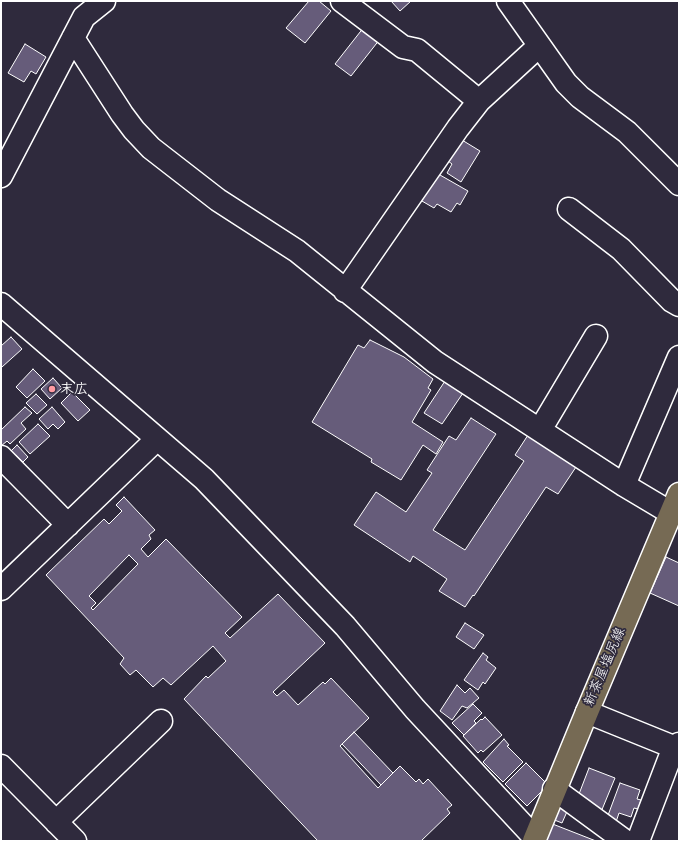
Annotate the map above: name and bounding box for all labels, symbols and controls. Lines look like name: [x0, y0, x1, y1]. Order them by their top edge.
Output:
place label: 末広: [60, 381, 88, 397]
marker: 末広: [47, 384, 57, 394]
street label: 新茶屋塩尻線: [581, 625, 629, 709]

